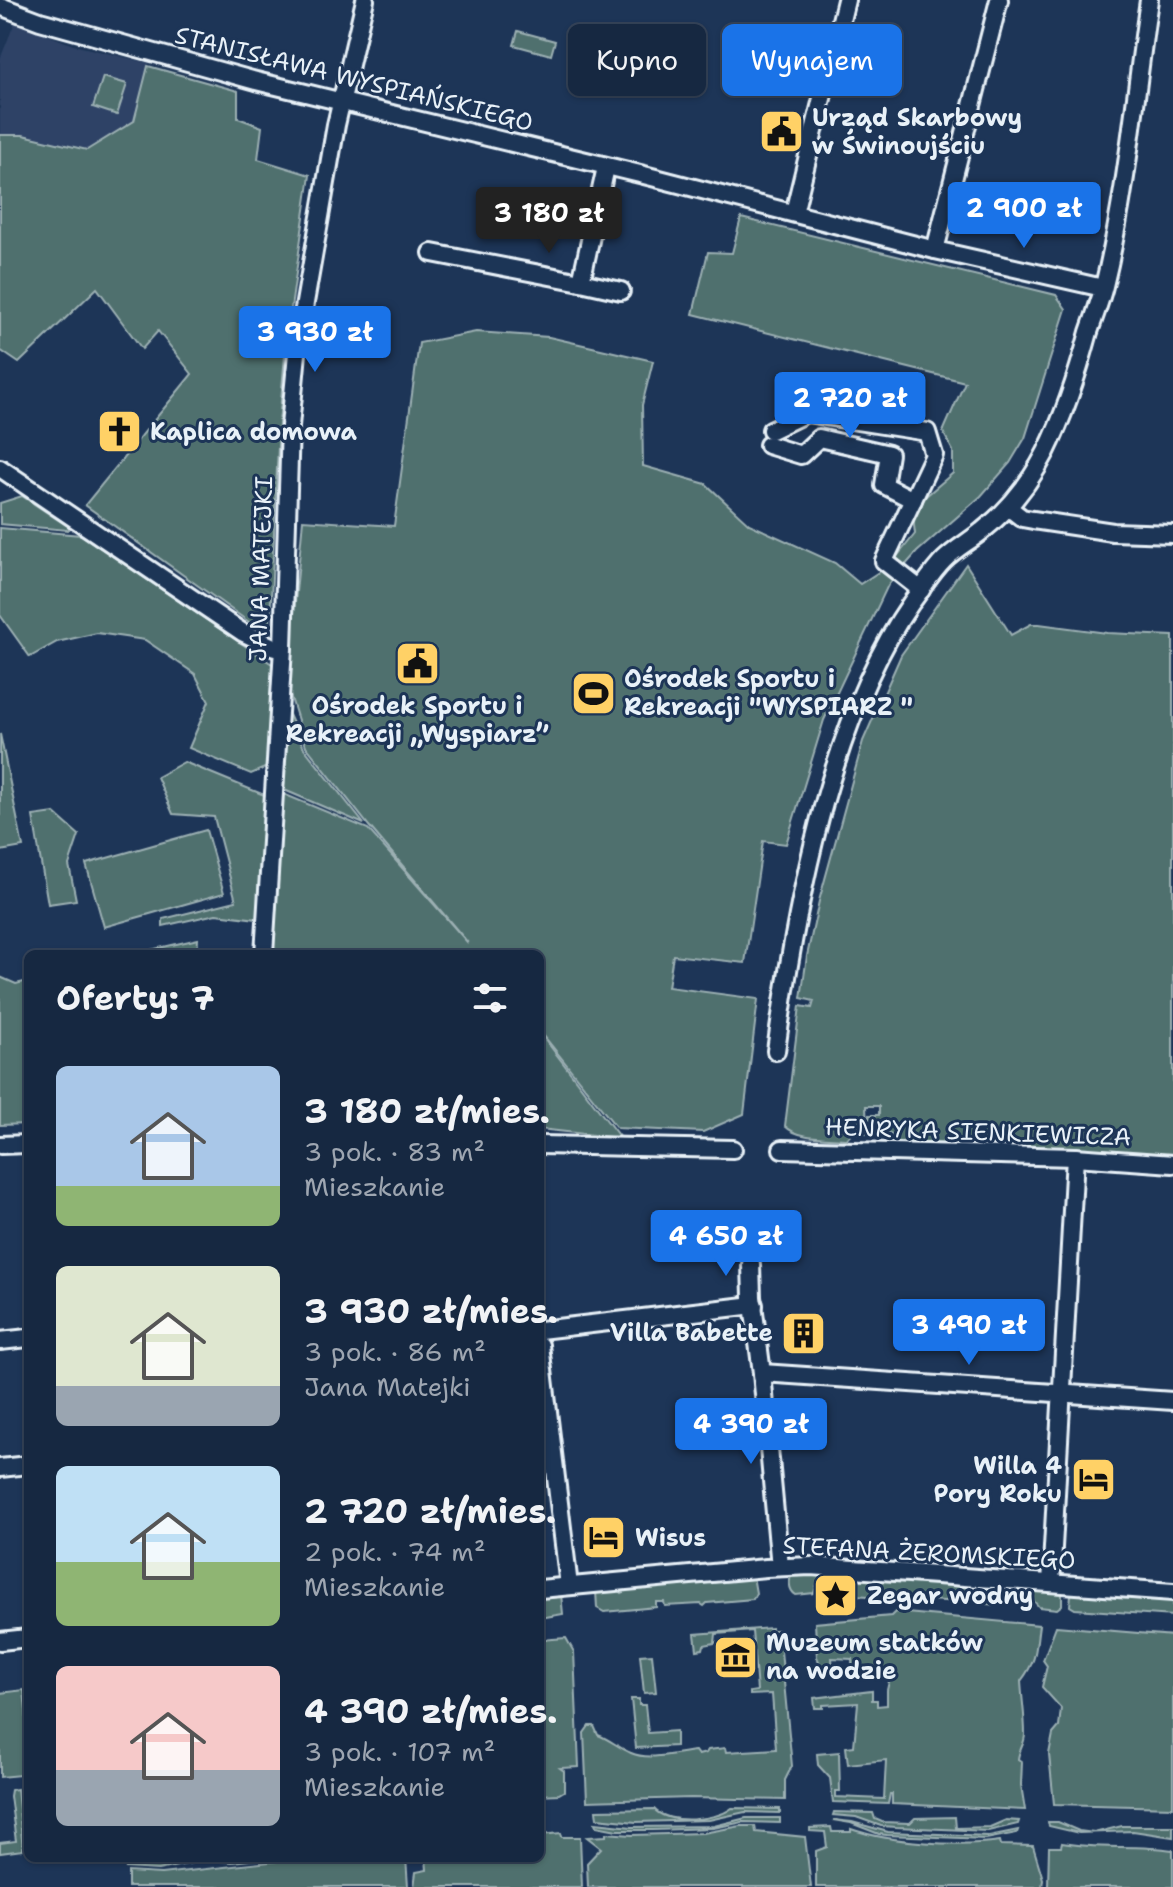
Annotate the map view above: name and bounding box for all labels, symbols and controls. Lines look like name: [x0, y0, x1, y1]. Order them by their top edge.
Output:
street label: STANISŁAWA WYSPIAŃSKIEGO: [172, 19, 536, 139]
chip: Kupno: [568, 24, 706, 96]
chip: Wynajem: [722, 24, 902, 96]
place label: Urząd Skarbowy w Świnoujściu: [812, 102, 1022, 162]
public building icon: Urząd Skarbowy w Świnoujściu: [757, 108, 805, 156]
pin: 2 900 zł: [941, 182, 1107, 250]
pin: 3 180 zł: [466, 187, 632, 255]
text: 2 900 zł: [966, 190, 1082, 225]
text: 3 180 zł: [494, 195, 604, 230]
pin: 3 930 zł: [232, 306, 398, 374]
text: 3 930 zł: [257, 314, 373, 349]
pin: 2 720 zł: [767, 372, 933, 440]
text: 2 720 zł: [792, 380, 908, 415]
church icon: Kaplica domowa: [95, 408, 143, 456]
place label: Kaplica domowa: [150, 416, 357, 448]
street label: JANA MATEJKI: [242, 475, 280, 663]
public building icon: Ośrodek Sportu i Rekreacji „Wyspiarz”: [393, 640, 441, 688]
place label: Ośrodek Sportu i Rekreacji "WYSPIARZ ": [624, 663, 913, 723]
sports icon: Ośrodek Sportu i Rekreacji "WYSPIARZ ": [569, 669, 617, 717]
place label: Ośrodek Sportu i Rekreacji „Wyspiarz”: [286, 690, 549, 750]
text: Oferty: 7: [56, 975, 215, 1021]
icon: filters: [468, 976, 512, 1020]
text: 3 180 zł/mies.: [304, 1088, 550, 1134]
icon: home: [120, 1098, 216, 1194]
street label: HENRYKA SIENKIEWICZA: [824, 1111, 1132, 1153]
text: 3 pok. · 83 m²: [304, 1134, 485, 1169]
text: Mieszkanie: [304, 1169, 445, 1204]
pin: 4 650 zł: [643, 1210, 809, 1278]
text: 4 650 zł: [669, 1218, 783, 1253]
text: 3 930 zł/mies.: [304, 1288, 558, 1334]
icon: home: [120, 1298, 216, 1394]
pin: 3 490 zł: [886, 1299, 1052, 1367]
text: 3 490 zł: [911, 1307, 1027, 1342]
building icon: Villa Babette: [780, 1309, 828, 1357]
place label: Villa Babette: [610, 1317, 773, 1349]
text: 3 pok. · 86 m²: [304, 1334, 486, 1369]
text: Jana Matejki: [304, 1369, 471, 1404]
pin: 4 390 zł: [668, 1398, 834, 1466]
text: 4 390 zł: [693, 1406, 809, 1441]
place label: Willa 4 Pory Roku: [934, 1450, 1062, 1510]
hotel icon: Willa 4 Pory Roku: [1069, 1456, 1117, 1504]
text: 2 720 zł/mies.: [304, 1488, 556, 1534]
icon: home: [120, 1498, 216, 1594]
hotel icon: Wisus: [580, 1514, 628, 1562]
place label: Wisus: [635, 1522, 706, 1554]
street label: STEFANA ŻEROMSKIEGO: [782, 1529, 1076, 1577]
text: 2 pok. · 74 m²: [304, 1534, 486, 1569]
text: Mieszkanie: [304, 1569, 445, 1604]
place icon: Zegar wodny: [812, 1572, 860, 1620]
place label: Zegar wodny: [867, 1580, 1033, 1612]
place label: Muzeum statków na wodzie: [766, 1627, 983, 1687]
museum icon: Muzeum statków na wodzie: [711, 1633, 759, 1681]
text: 4 390 zł/mies.: [304, 1688, 558, 1734]
icon: home: [120, 1698, 216, 1794]
text: 3 pok. · 107 m²: [304, 1734, 496, 1769]
text: Mieszkanie: [304, 1769, 445, 1804]

